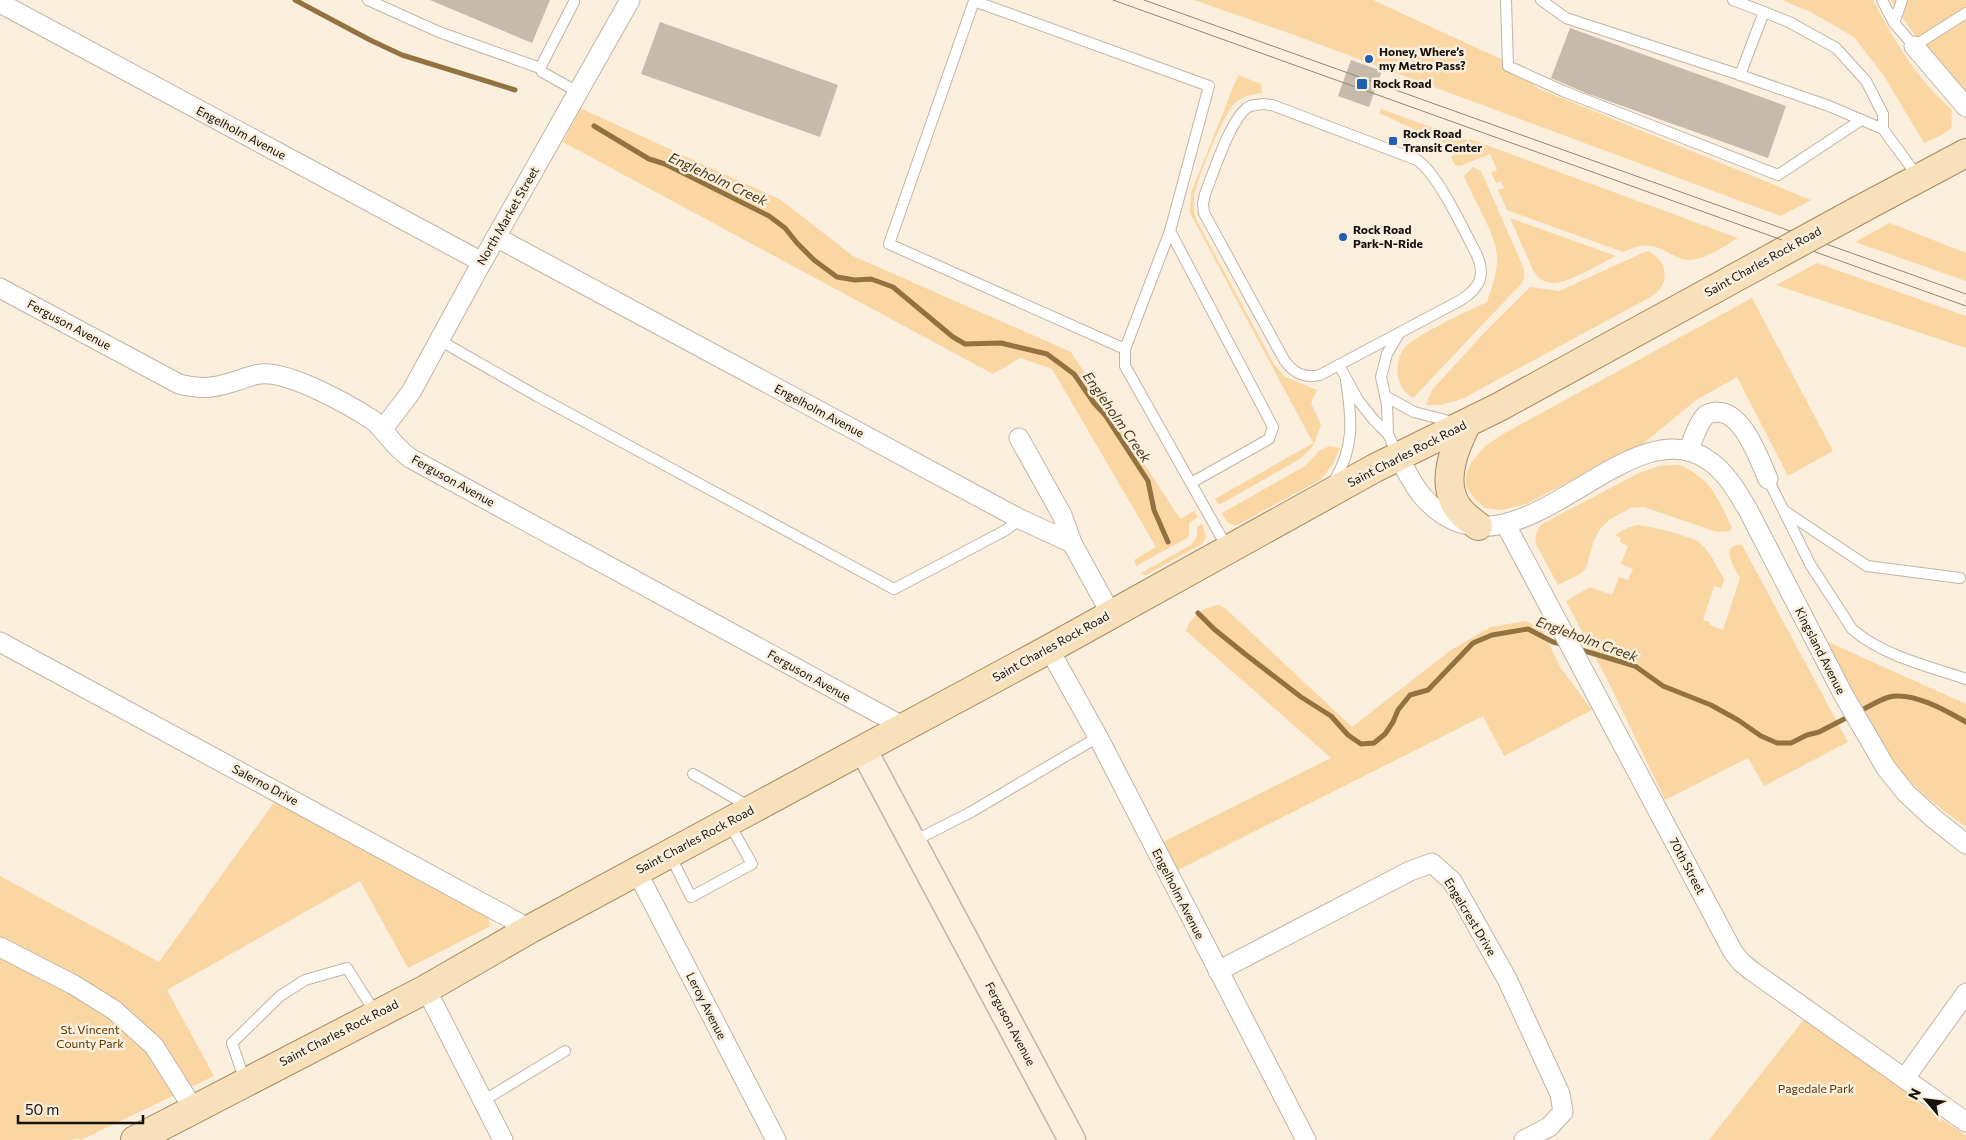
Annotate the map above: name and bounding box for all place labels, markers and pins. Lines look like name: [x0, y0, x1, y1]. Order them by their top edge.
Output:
place label: Honey, Where’s my Metro Pass?: [1379, 44, 1466, 72]
marker: Honey, Where’s my Metro Pass?: [1363, 53, 1375, 65]
place label: Rock Road: [1373, 76, 1431, 90]
marker: Rock Road: [1355, 77, 1369, 91]
place label: Rock Road Transit Center: [1403, 126, 1482, 154]
marker: Rock Road Transit Center: [1387, 135, 1399, 147]
place label: Rock Road Park-N-Ride: [1353, 222, 1423, 250]
marker: Rock Road Park-N-Ride: [1337, 231, 1349, 243]

